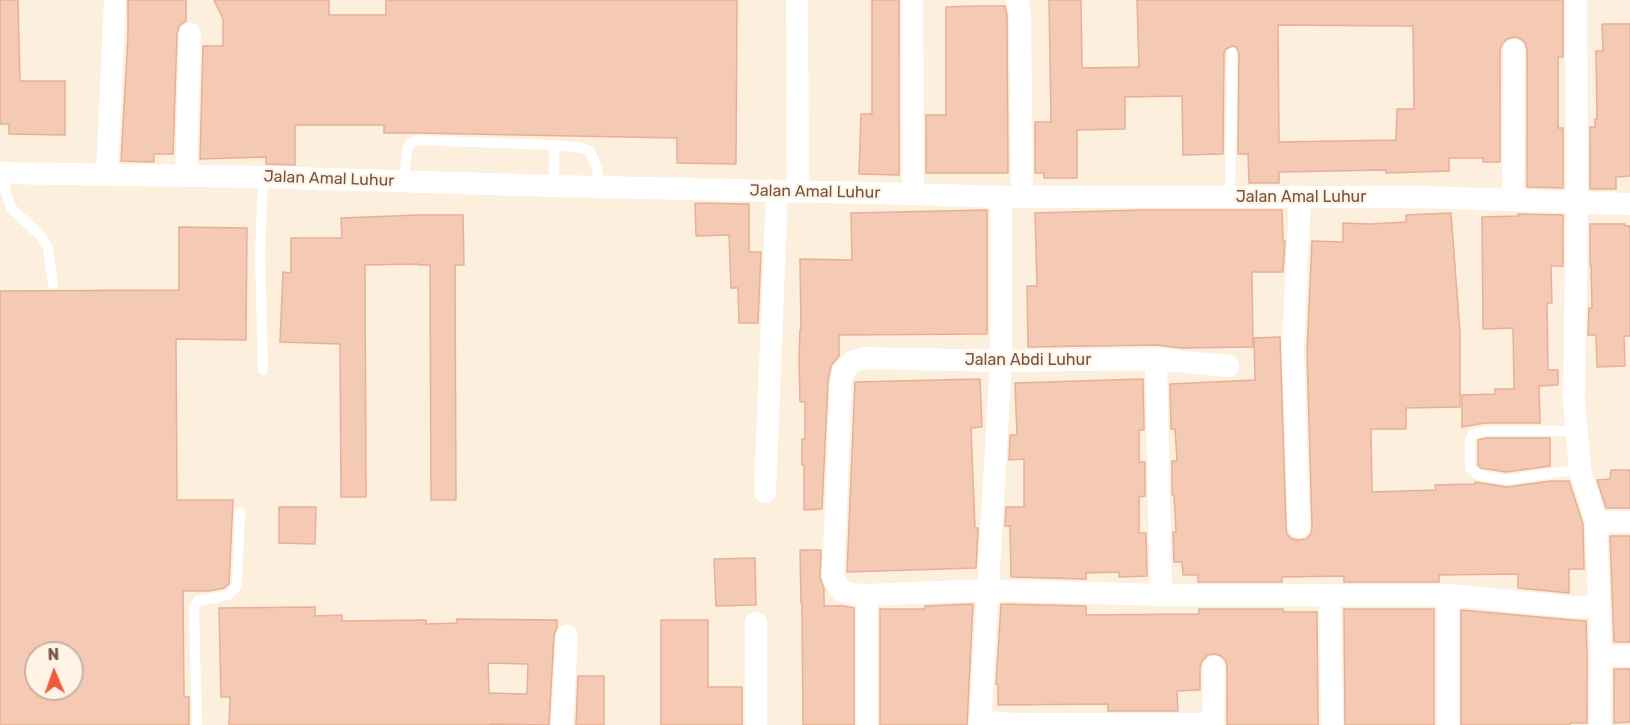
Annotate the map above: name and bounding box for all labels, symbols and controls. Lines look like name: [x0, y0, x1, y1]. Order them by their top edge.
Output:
street label: Jalan Amal Luhur: [263, 167, 395, 191]
street label: Jalan Amal Luhur: [750, 181, 880, 203]
street label: Jalan Amal Luhur: [1236, 187, 1366, 207]
street label: Jalan Abdi Luhur: [965, 350, 1091, 370]
north arrow: [24, 641, 84, 701]
text: N: [47, 645, 60, 664]

